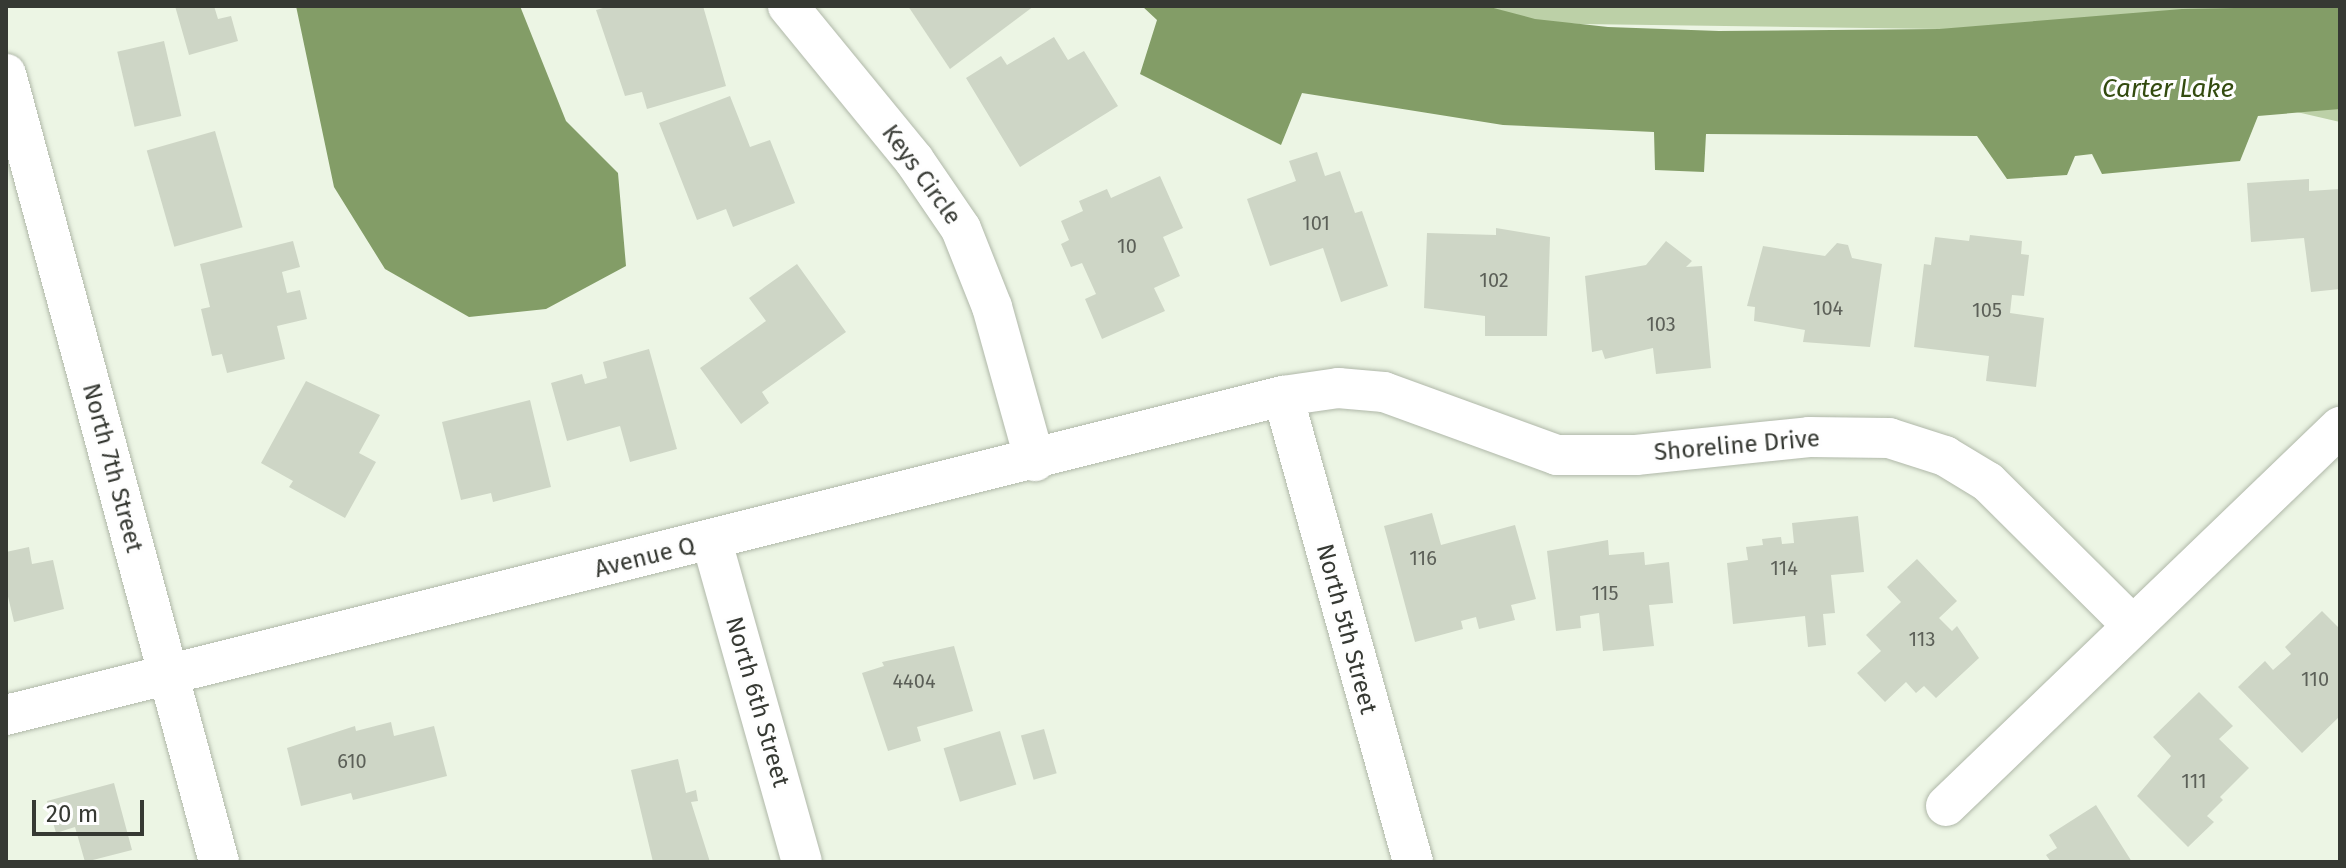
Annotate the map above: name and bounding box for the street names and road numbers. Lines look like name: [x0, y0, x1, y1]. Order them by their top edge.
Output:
street label: Keys Circle: [875, 120, 967, 230]
street label: North 7th Street: [76, 380, 148, 556]
street label: Shoreline Drive: [1653, 424, 1821, 468]
street label: Avenue Q: [592, 532, 698, 584]
street label: North 5th Street: [1309, 541, 1383, 717]
street label: North 6th Street: [719, 614, 795, 790]

